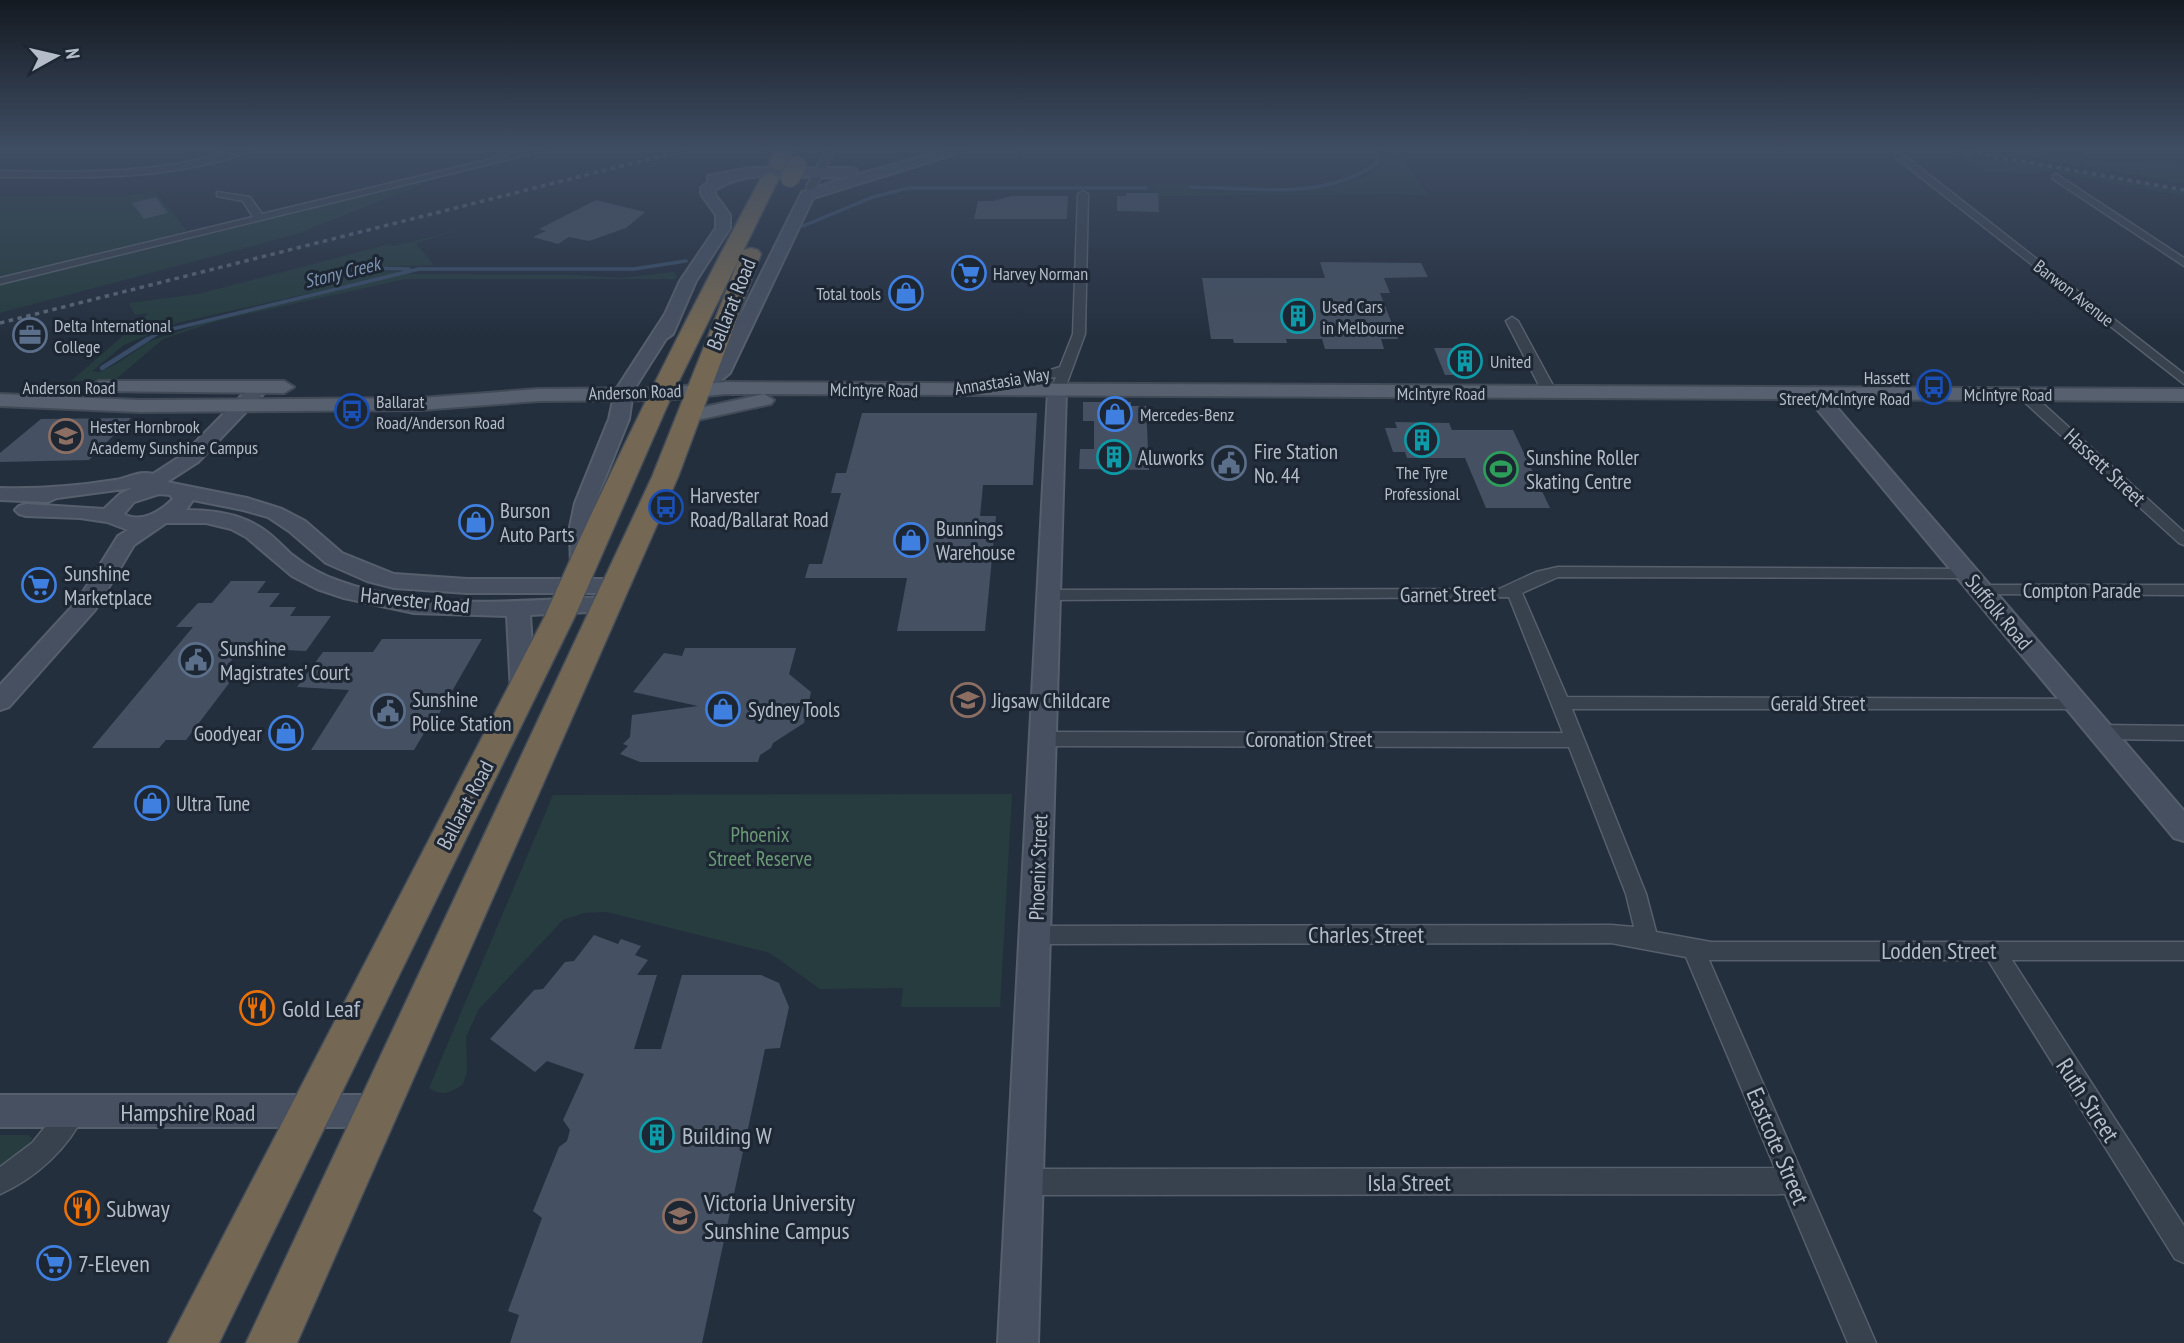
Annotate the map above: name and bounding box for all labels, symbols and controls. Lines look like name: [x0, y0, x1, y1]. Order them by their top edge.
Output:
north arrow: [21, 21, 91, 91]
text: N: [60, 47, 85, 60]
water label: Stony Creek: [302, 250, 385, 293]
street label: Ballarat Road: [700, 254, 762, 354]
supermarket icon: Harvey Norman: [950, 254, 988, 292]
street label: Barwon Avenue: [2029, 255, 2119, 331]
place label: Harvey Norman: [993, 262, 1088, 285]
shop icon: Total tools: [887, 274, 925, 312]
place label: Total tools: [816, 282, 881, 305]
place label: Used Cars in Melbourne: [1322, 295, 1404, 339]
building icon: Used Cars in Melbourne: [1279, 297, 1317, 335]
place label: Delta International College: [54, 314, 172, 358]
office icon: Delta International College: [11, 316, 49, 354]
building icon: United: [1446, 342, 1484, 380]
place label: United: [1490, 350, 1531, 373]
street label: Annastasia Way: [953, 362, 1051, 400]
place label: Hassett Street/McIntyre Road: [1779, 366, 1910, 410]
bus stop icon: Hassett Street/McIntyre Road: [1915, 368, 1953, 406]
street label: Anderson Road: [23, 376, 115, 399]
street label: McIntyre Road: [830, 378, 918, 402]
street label: Anderson Road: [588, 379, 682, 405]
street label: McIntyre Road: [1397, 382, 1485, 405]
street label: McIntyre Road: [1964, 383, 2052, 406]
place label: Ballarat Road/Anderson Road: [376, 390, 505, 434]
bus stop icon: Ballarat Road/Anderson Road: [333, 392, 371, 430]
shop icon: Mercedes-Benz: [1096, 395, 1134, 433]
place label: Mercedes-Benz: [1140, 403, 1234, 426]
place label: Hester Hornbrook Academy Sunshine Campus: [90, 415, 258, 459]
school or university icon: Hester Hornbrook Academy Sunshine Campus: [47, 417, 85, 455]
building icon: The Tyre Professional: [1403, 421, 1441, 459]
street label: Hassett Street: [2058, 422, 2152, 512]
building icon: Aluworks: [1095, 438, 1133, 476]
place label: Fire Station No. 44: [1254, 438, 1338, 489]
place label: Aluworks: [1138, 444, 1204, 471]
public building icon: Fire Station No. 44: [1210, 444, 1248, 482]
place label: Sunshine Roller Skating Centre: [1526, 444, 1639, 495]
sports icon: Sunshine Roller Skating Centre: [1482, 450, 1520, 488]
place label: The Tyre Professional: [1384, 461, 1460, 505]
place label: Harvester Road/Ballarat Road: [690, 482, 829, 533]
bus stop icon: Harvester Road/Ballarat Road: [647, 488, 685, 526]
place label: Burson Auto Parts: [500, 497, 575, 548]
shop icon: Burson Auto Parts: [457, 503, 495, 541]
place label: Bunnings Warehouse: [936, 515, 1015, 566]
shop icon: Bunnings Warehouse: [892, 521, 930, 559]
place label: Sunshine Marketplace: [64, 560, 152, 611]
supermarket icon: Sunshine Marketplace: [20, 566, 58, 604]
street label: Suffolk Road: [1960, 569, 2038, 655]
street label: Compton Parade: [2023, 577, 2141, 604]
street label: Garnet Street: [1400, 580, 1496, 608]
street label: Harvester Road: [359, 581, 471, 619]
place label: Sunshine Magistrates' Court: [220, 635, 350, 686]
public building icon: Sunshine Magistrates' Court: [177, 641, 215, 679]
school or university icon: Jigsaw Childcare: [949, 681, 987, 719]
place label: Sunshine Police Station: [412, 686, 511, 737]
place label: Jigsaw Childcare: [991, 687, 1110, 714]
shop icon: Sydney Tools: [704, 690, 742, 728]
street label: Gerald Street: [1770, 690, 1866, 717]
public building icon: Sunshine Police Station: [369, 692, 407, 730]
place label: Sydney Tools: [748, 696, 840, 723]
shop icon: Goodyear: [267, 714, 305, 752]
place label: Goodyear: [194, 720, 262, 747]
street label: Coronation Street: [1245, 726, 1373, 753]
street label: Ballarat Road: [430, 756, 500, 854]
shop icon: Ultra Tune: [133, 784, 171, 822]
place label: Ultra Tune: [176, 790, 250, 817]
street label: Phoenix Street: [1023, 813, 1053, 921]
park label: Phoenix Street Reserve: [708, 821, 812, 872]
street label: Charles Street: [1308, 919, 1424, 950]
street label: Lodden Street: [1881, 935, 1997, 966]
restaurant icon: Gold Leaf: [238, 989, 276, 1027]
place label: Gold Leaf: [282, 993, 361, 1024]
street label: Ruth Street: [2049, 1052, 2127, 1148]
street label: Eastcote Street: [1740, 1083, 1817, 1209]
street label: Hampshire Road: [121, 1097, 255, 1128]
building icon: Building W: [638, 1116, 676, 1154]
place label: Building W: [682, 1120, 772, 1151]
street label: Isla Street: [1367, 1167, 1451, 1198]
place label: Victoria University Sunshine Campus: [703, 1187, 855, 1246]
restaurant icon: Subway: [63, 1189, 101, 1227]
place label: Subway: [106, 1193, 170, 1224]
school or university icon: Victoria University Sunshine Campus: [661, 1197, 699, 1235]
supermarket icon: 7-Eleven: [35, 1244, 73, 1282]
place label: 7-Eleven: [78, 1248, 150, 1279]

